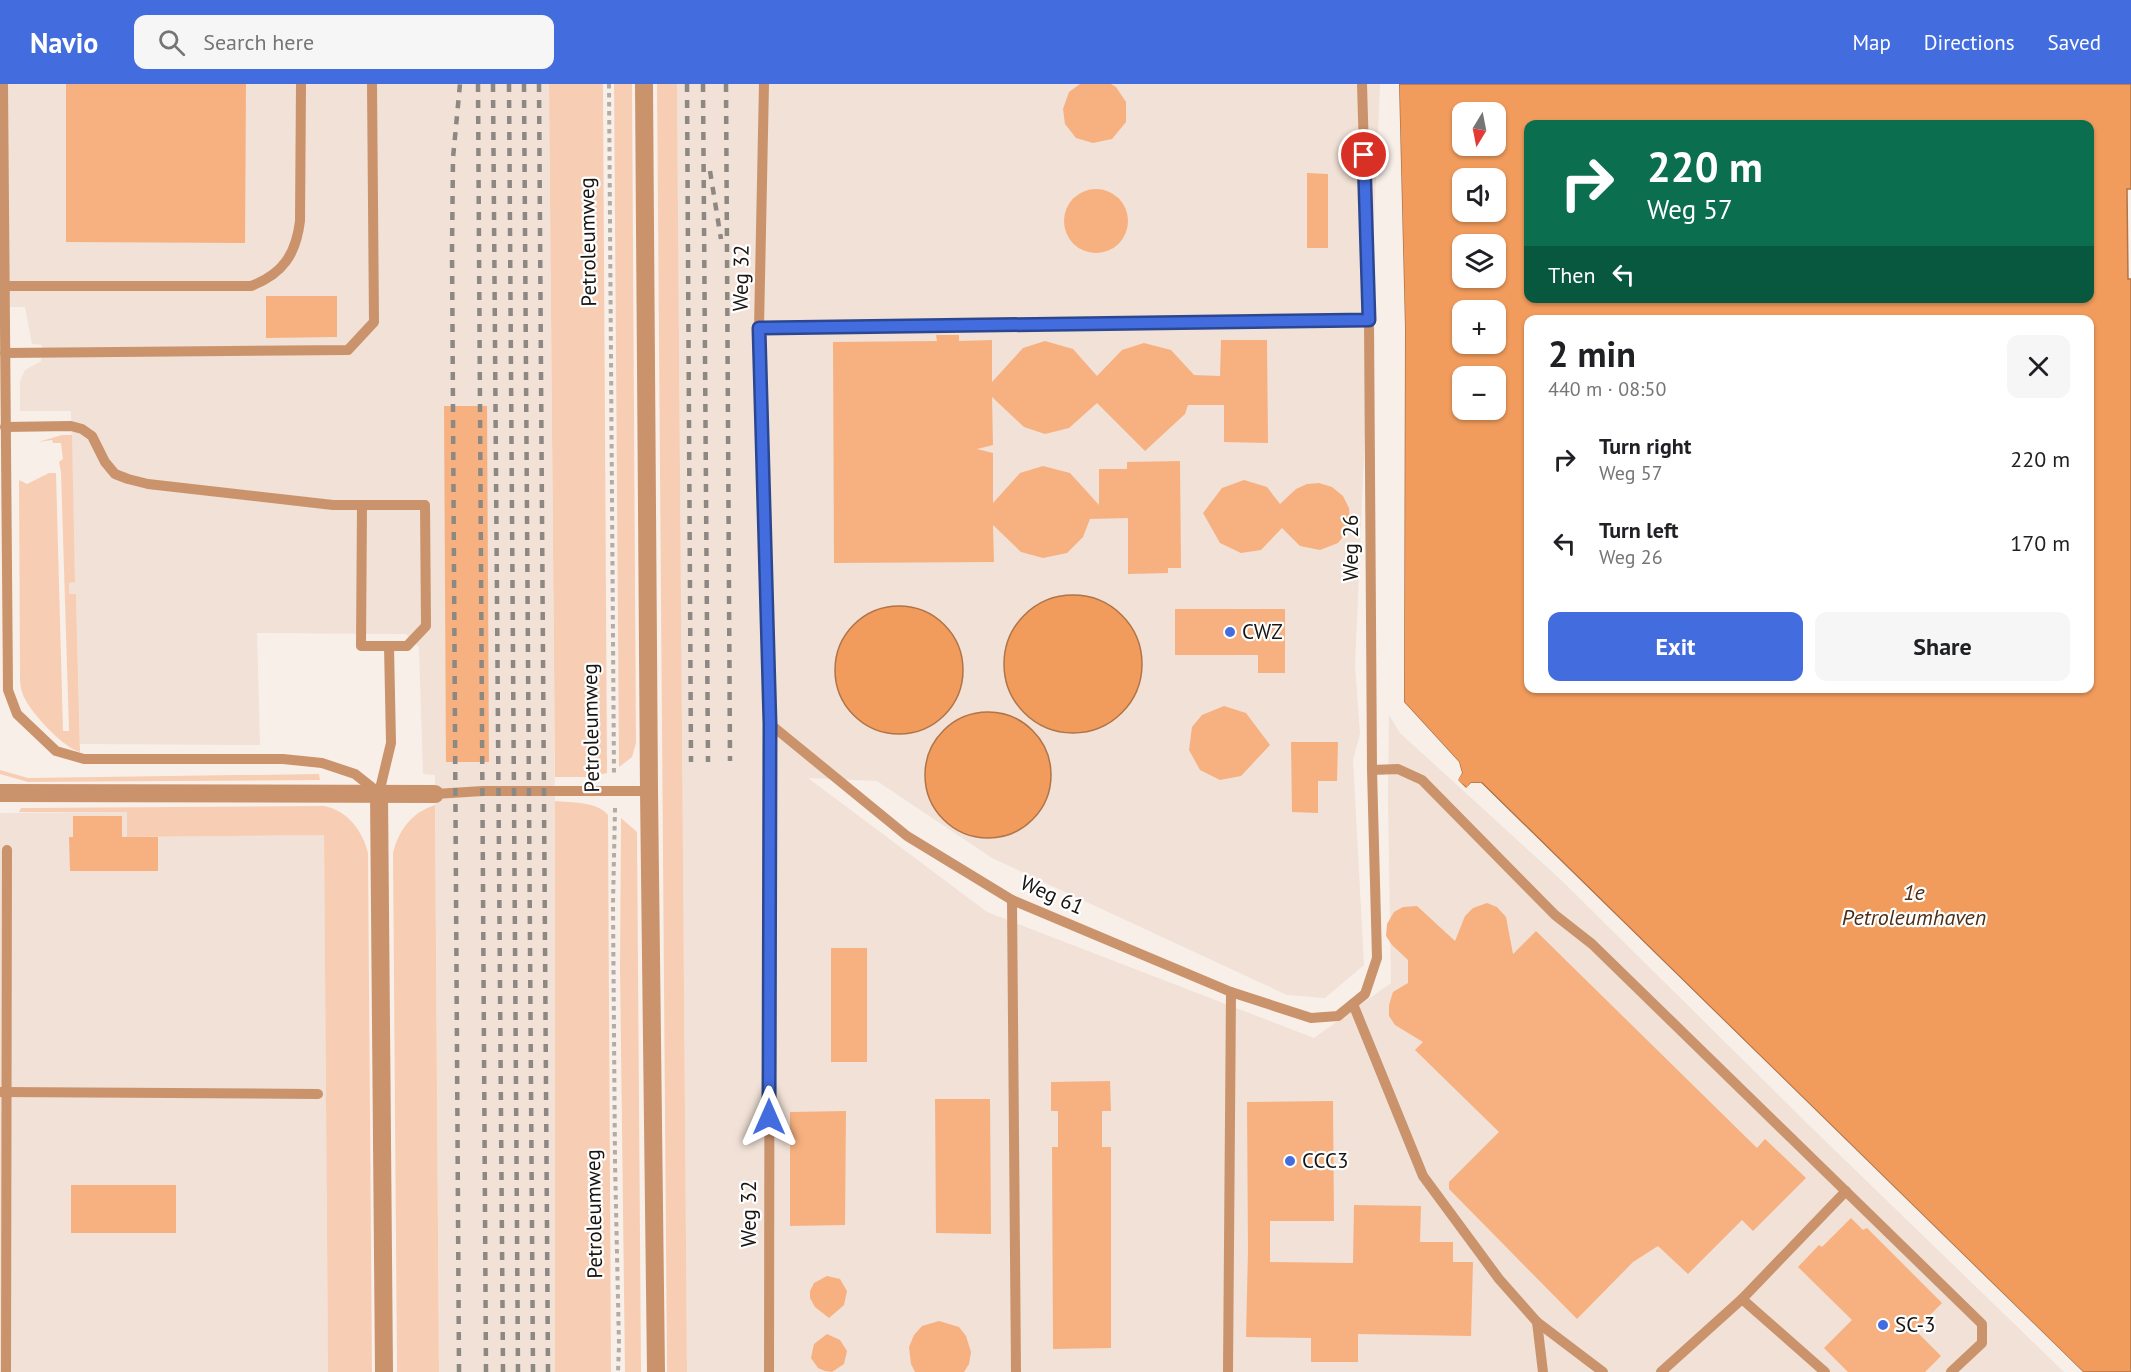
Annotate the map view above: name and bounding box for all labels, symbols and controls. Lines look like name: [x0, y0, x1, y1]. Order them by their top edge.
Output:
search box: [134, 15, 554, 69]
text: Navio: [30, 24, 98, 61]
icon: search: [155, 26, 188, 59]
text: Search here: [203, 28, 314, 56]
text: Map: [1852, 29, 1891, 56]
text: Directions: [1924, 29, 2015, 56]
text: Saved: [2048, 29, 2101, 56]
north arrow: [1452, 102, 1506, 156]
map controls: [1452, 102, 1506, 420]
pin: [1338, 129, 1389, 180]
icon: arrive: [1347, 138, 1380, 171]
text: 220 m: [1647, 139, 1763, 194]
icon: right: [1548, 144, 1626, 222]
button: sound: [1452, 168, 1506, 222]
street label: Petroleumweg: [573, 177, 602, 307]
text: Weg 57: [1647, 192, 1733, 226]
button: layers: [1452, 234, 1506, 288]
street label: Weg 32: [726, 244, 755, 312]
icon: left: [1607, 258, 1640, 291]
text: Then: [1548, 261, 1595, 289]
button: +: [1452, 300, 1506, 354]
text: 2 min: [1548, 330, 1636, 377]
button: close: [2007, 335, 2070, 398]
button: −: [1452, 366, 1506, 420]
text: 440 m · 08:50: [1548, 376, 1666, 402]
text: Turn right: [1599, 432, 1691, 460]
icon: right: [1548, 443, 1581, 476]
text: 220 m: [2010, 445, 2070, 473]
text: Weg 57: [1599, 460, 1663, 486]
street label: Weg 26: [1337, 515, 1364, 581]
text: Turn left: [1599, 516, 1679, 544]
icon: left: [1548, 527, 1581, 560]
text: 170 m: [2010, 529, 2070, 557]
text: Weg 26: [1599, 544, 1663, 570]
button: Exit: [1548, 612, 1803, 681]
button: Share: [1815, 612, 2070, 681]
place label: CWZ: [1242, 618, 1283, 645]
marker: CWZ: [1223, 625, 1237, 639]
street label: Petroleumweg: [576, 663, 605, 793]
street label: Weg 61: [1016, 869, 1088, 920]
water label: 1e Petroleumhaven: [1842, 878, 1986, 931]
position arrow: [737, 1085, 801, 1149]
place label: CCC3: [1302, 1147, 1348, 1174]
street label: Petroleumweg: [579, 1149, 608, 1279]
marker: CCC3: [1283, 1154, 1297, 1168]
street label: Weg 32: [735, 1181, 762, 1247]
place label: SC-3: [1895, 1311, 1936, 1338]
marker: SC-3: [1876, 1318, 1890, 1332]

